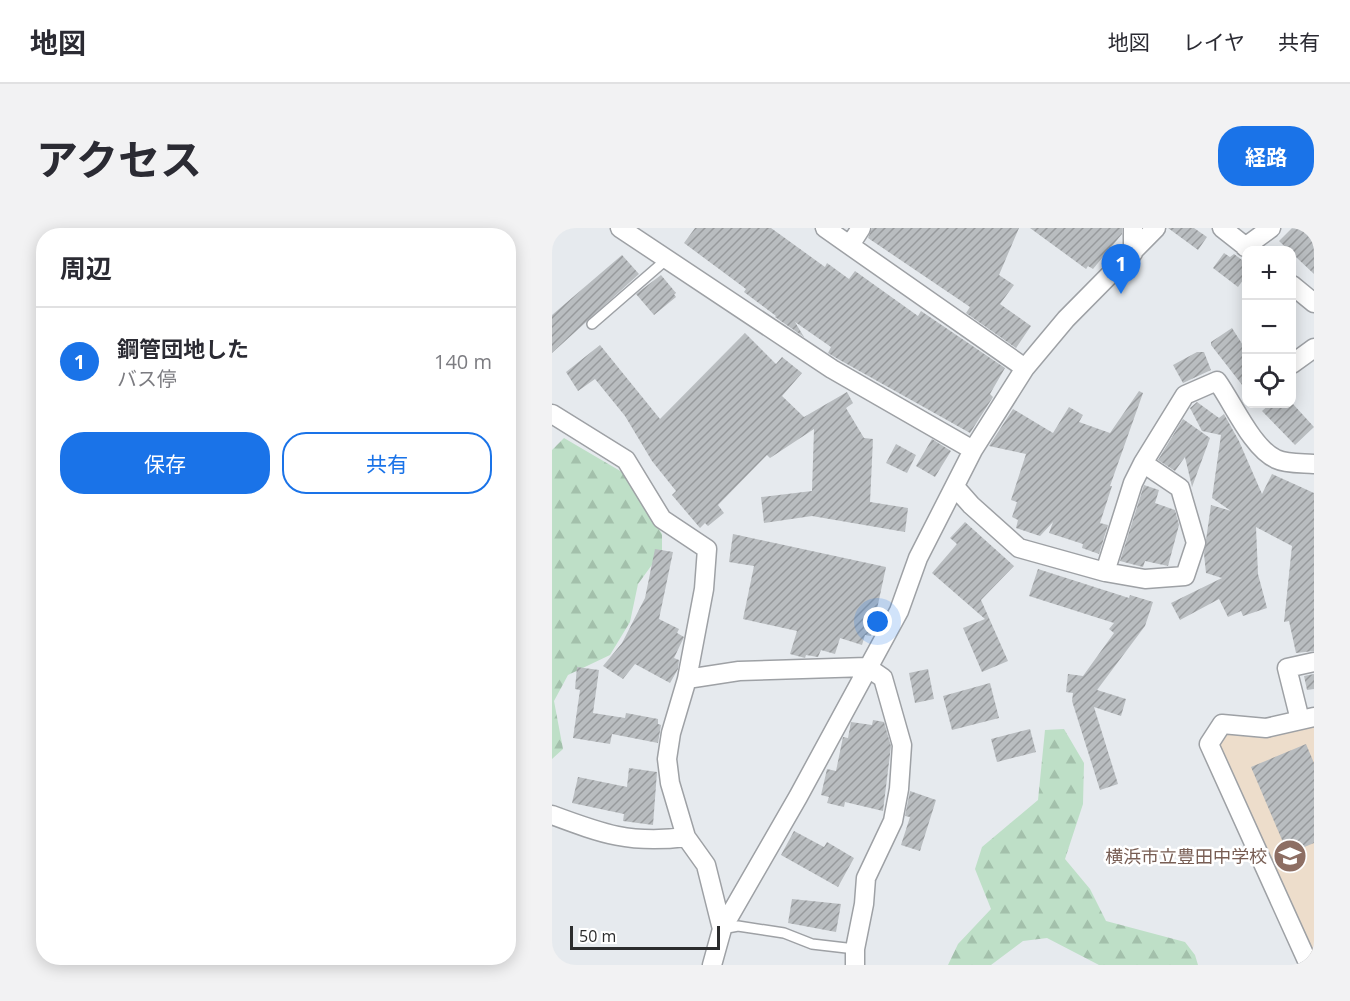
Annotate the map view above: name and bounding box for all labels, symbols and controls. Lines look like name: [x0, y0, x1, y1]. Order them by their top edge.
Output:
text: 地図: [30, 23, 86, 61]
text: 地図: [1108, 28, 1150, 56]
text: レイヤ: [1183, 28, 1245, 56]
text: 共有: [1278, 28, 1320, 56]
button: 経路: [1218, 126, 1314, 186]
text: アクセス: [36, 130, 202, 187]
pin: 1: [1102, 244, 1140, 294]
map controls: [1242, 246, 1296, 408]
button: +: [1242, 246, 1296, 300]
text: 周辺: [60, 250, 112, 286]
button: −: [1242, 300, 1296, 354]
text: 鋼管団地した: [117, 333, 249, 363]
text: 1: [74, 348, 85, 375]
text: 140 m: [434, 348, 492, 375]
button: locate: [1242, 354, 1296, 408]
text: バス停: [117, 365, 177, 392]
button: 保存: [60, 432, 270, 494]
button: 共有: [282, 432, 492, 494]
your location: [863, 607, 892, 636]
school or university icon: 横浜市立豊田中学校: [1272, 838, 1308, 874]
place label: 横浜市立豊田中学校: [1105, 844, 1267, 868]
scale bar: [570, 923, 720, 950]
text: 50 m: [579, 925, 616, 947]

